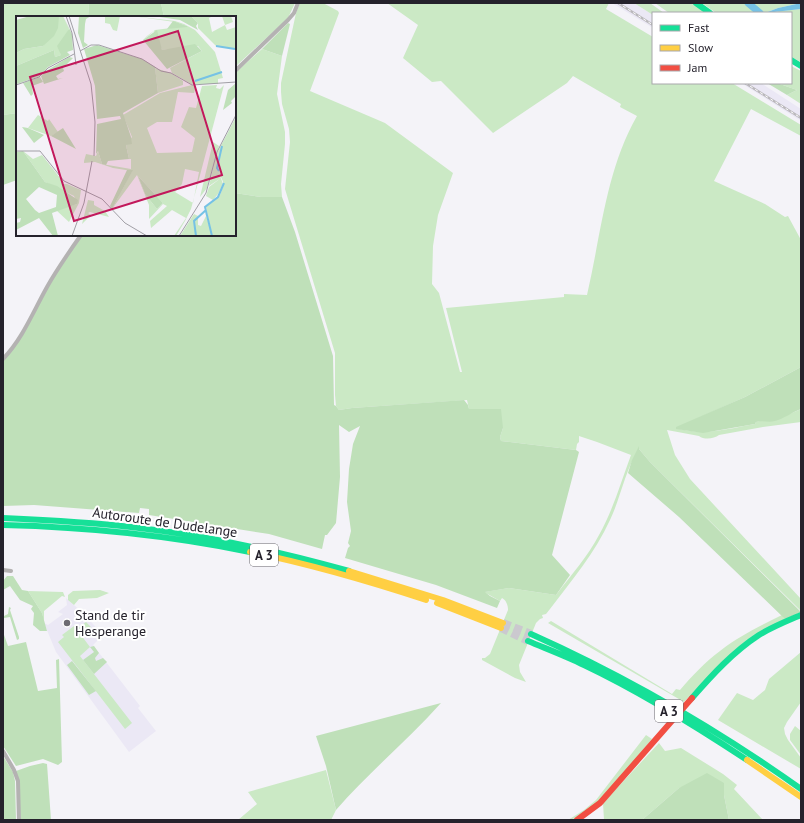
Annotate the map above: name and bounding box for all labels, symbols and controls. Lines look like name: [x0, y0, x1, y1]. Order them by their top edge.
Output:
legend: [652, 12, 792, 84]
inset map: [16, 16, 236, 236]
text: Fast: [688, 20, 709, 35]
text: Slow: [688, 40, 713, 55]
text: Jam: [687, 60, 707, 75]
street label: Autoroute de Dudelange: [91, 503, 239, 541]
road number: A 3: [250, 544, 278, 566]
place label: Stand de tir Hesperange: [75, 606, 146, 640]
marker: Stand de tir Hesperange: [62, 618, 72, 628]
road number: A 3: [655, 700, 683, 722]

